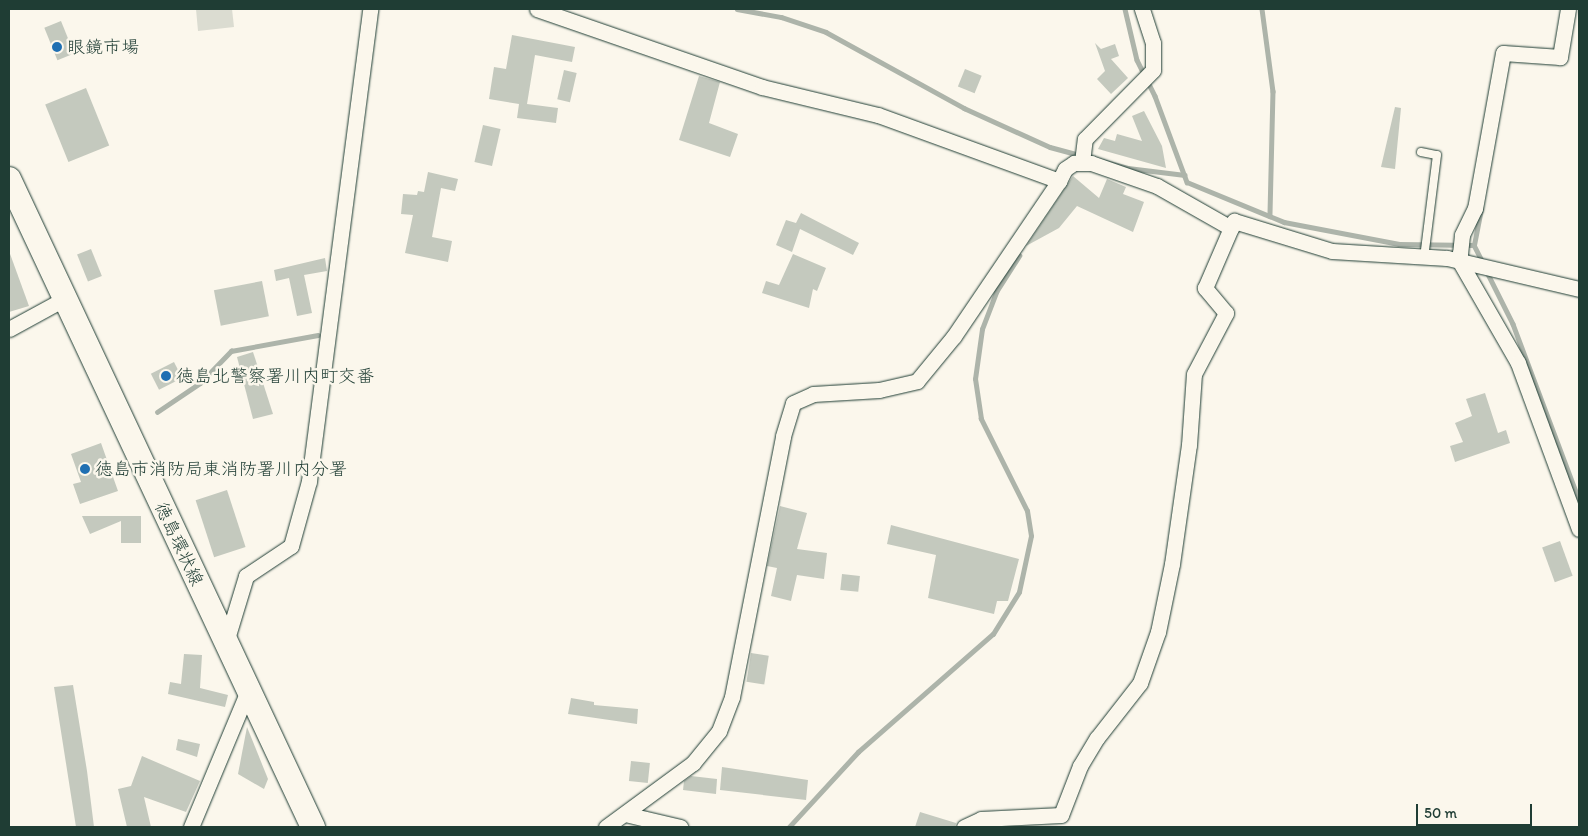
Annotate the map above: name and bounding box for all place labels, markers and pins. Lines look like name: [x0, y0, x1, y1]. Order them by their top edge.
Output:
place label: 眼鏡市場: [67, 36, 139, 58]
marker: 眼鏡市場: [51, 41, 63, 53]
place label: 徳島北警察署川内町交番: [176, 365, 374, 387]
marker: 徳島北警察署川内町交番: [160, 370, 172, 382]
place label: 徳島市消防局東消防署川内分署: [95, 458, 347, 480]
marker: 徳島市消防局東消防署川内分署: [79, 463, 91, 475]

